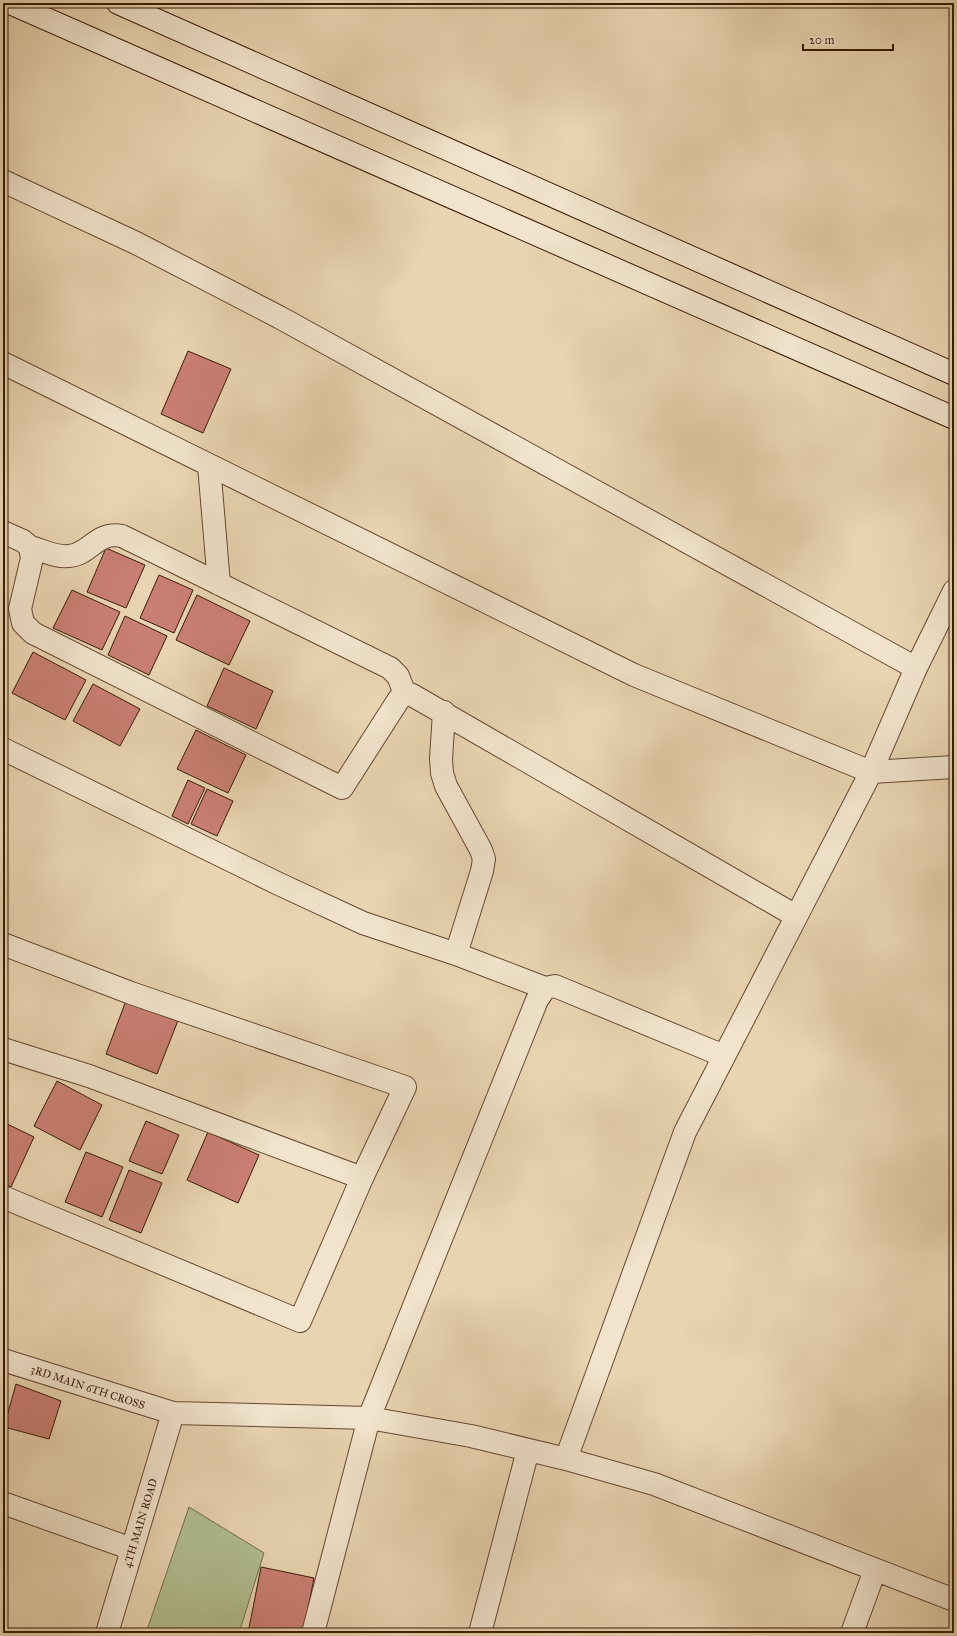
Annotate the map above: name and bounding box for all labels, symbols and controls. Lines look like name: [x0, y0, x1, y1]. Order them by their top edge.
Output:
scale bar: [803, 26, 893, 52]
text: 20 m: [809, 33, 835, 47]
street label: 3RD MAIN 6TH CROSS: [29, 1363, 147, 1412]
street label: 4TH MAIN ROAD: [121, 1477, 160, 1569]

